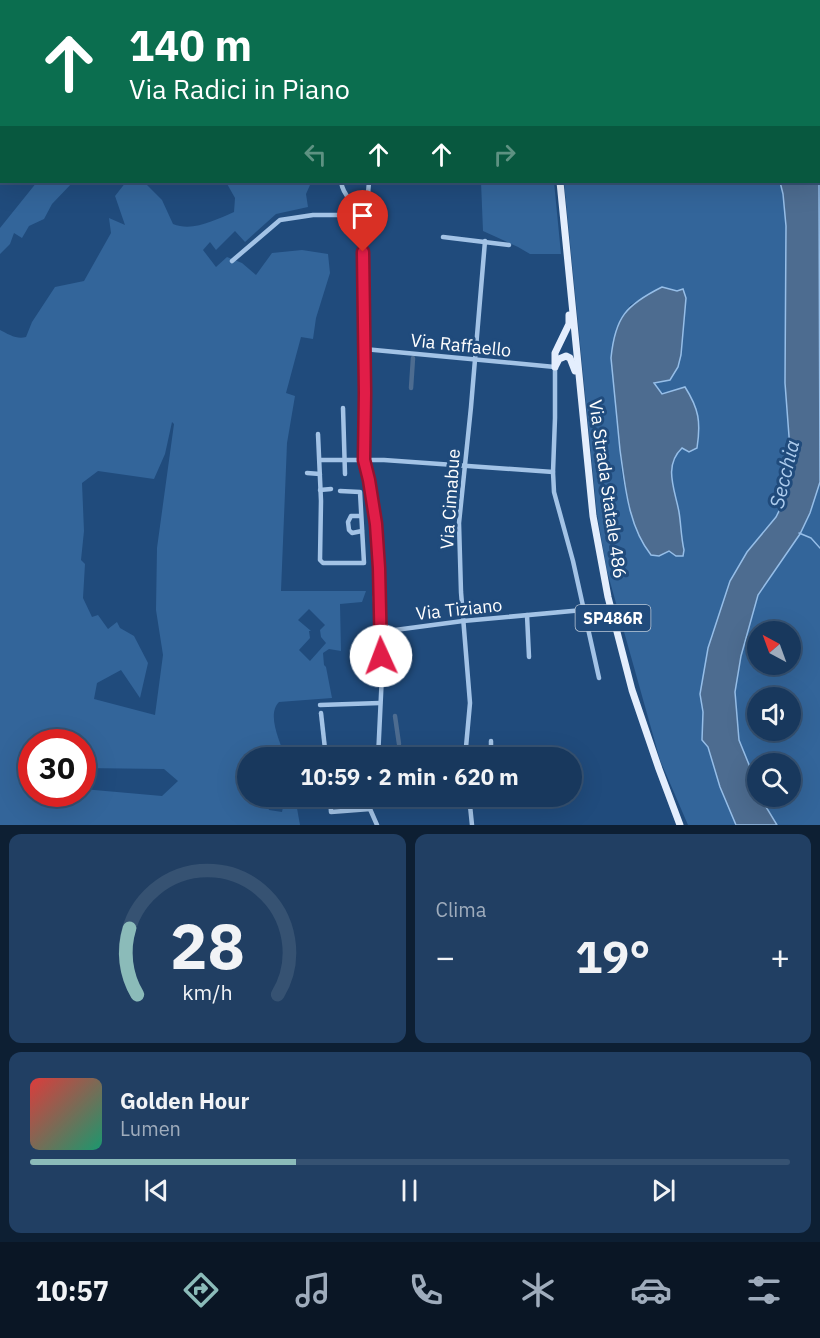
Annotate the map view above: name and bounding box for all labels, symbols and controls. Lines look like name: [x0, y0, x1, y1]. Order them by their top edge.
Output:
text: 140 m: [129, 18, 252, 73]
icon: ahead: [30, 24, 108, 102]
text: Via Radici in Piano: [129, 71, 350, 106]
icon: left: [299, 138, 332, 171]
icon: ahead: [362, 138, 395, 171]
icon: ahead: [425, 138, 458, 171]
icon: right: [488, 138, 521, 171]
pin: [337, 190, 388, 252]
icon: arrive: [346, 199, 379, 232]
street label: Via Raffaello: [409, 328, 513, 362]
street label: Via Strada Statale 486: [584, 398, 632, 580]
water label: Secchia: [763, 437, 805, 511]
street label: Via Cimabue: [435, 448, 465, 550]
street label: Via Tiziano: [415, 593, 503, 625]
road number: SP486R: [576, 605, 650, 631]
north arrow: [747, 621, 801, 675]
map controls: [747, 621, 801, 807]
position arrow: [349, 624, 413, 688]
button: sound: [747, 687, 801, 741]
speed limit sign: 30: [18, 729, 96, 807]
button: search: [747, 753, 801, 807]
text: 10:59 · 2 min · 620 m: [300, 762, 519, 791]
text: Clima: [436, 896, 487, 923]
text: 28: [170, 905, 245, 986]
text: 19°: [575, 927, 650, 985]
text: −: [436, 935, 455, 978]
text: +: [770, 935, 790, 978]
text: km/h: [182, 979, 232, 1007]
text: Golden Hour: [120, 1086, 249, 1115]
text: Lumen: [120, 1115, 181, 1142]
icon: previous: [140, 1174, 173, 1207]
icon: pause: [393, 1174, 426, 1207]
icon: next: [647, 1174, 680, 1207]
icon: directions: [180, 1269, 222, 1311]
icon: music: [292, 1269, 334, 1311]
icon: phone: [405, 1269, 447, 1311]
icon: climate: [517, 1269, 559, 1311]
icon: car: [630, 1269, 672, 1311]
icon: filters: [743, 1269, 785, 1311]
text: 10:57: [35, 1273, 109, 1308]

